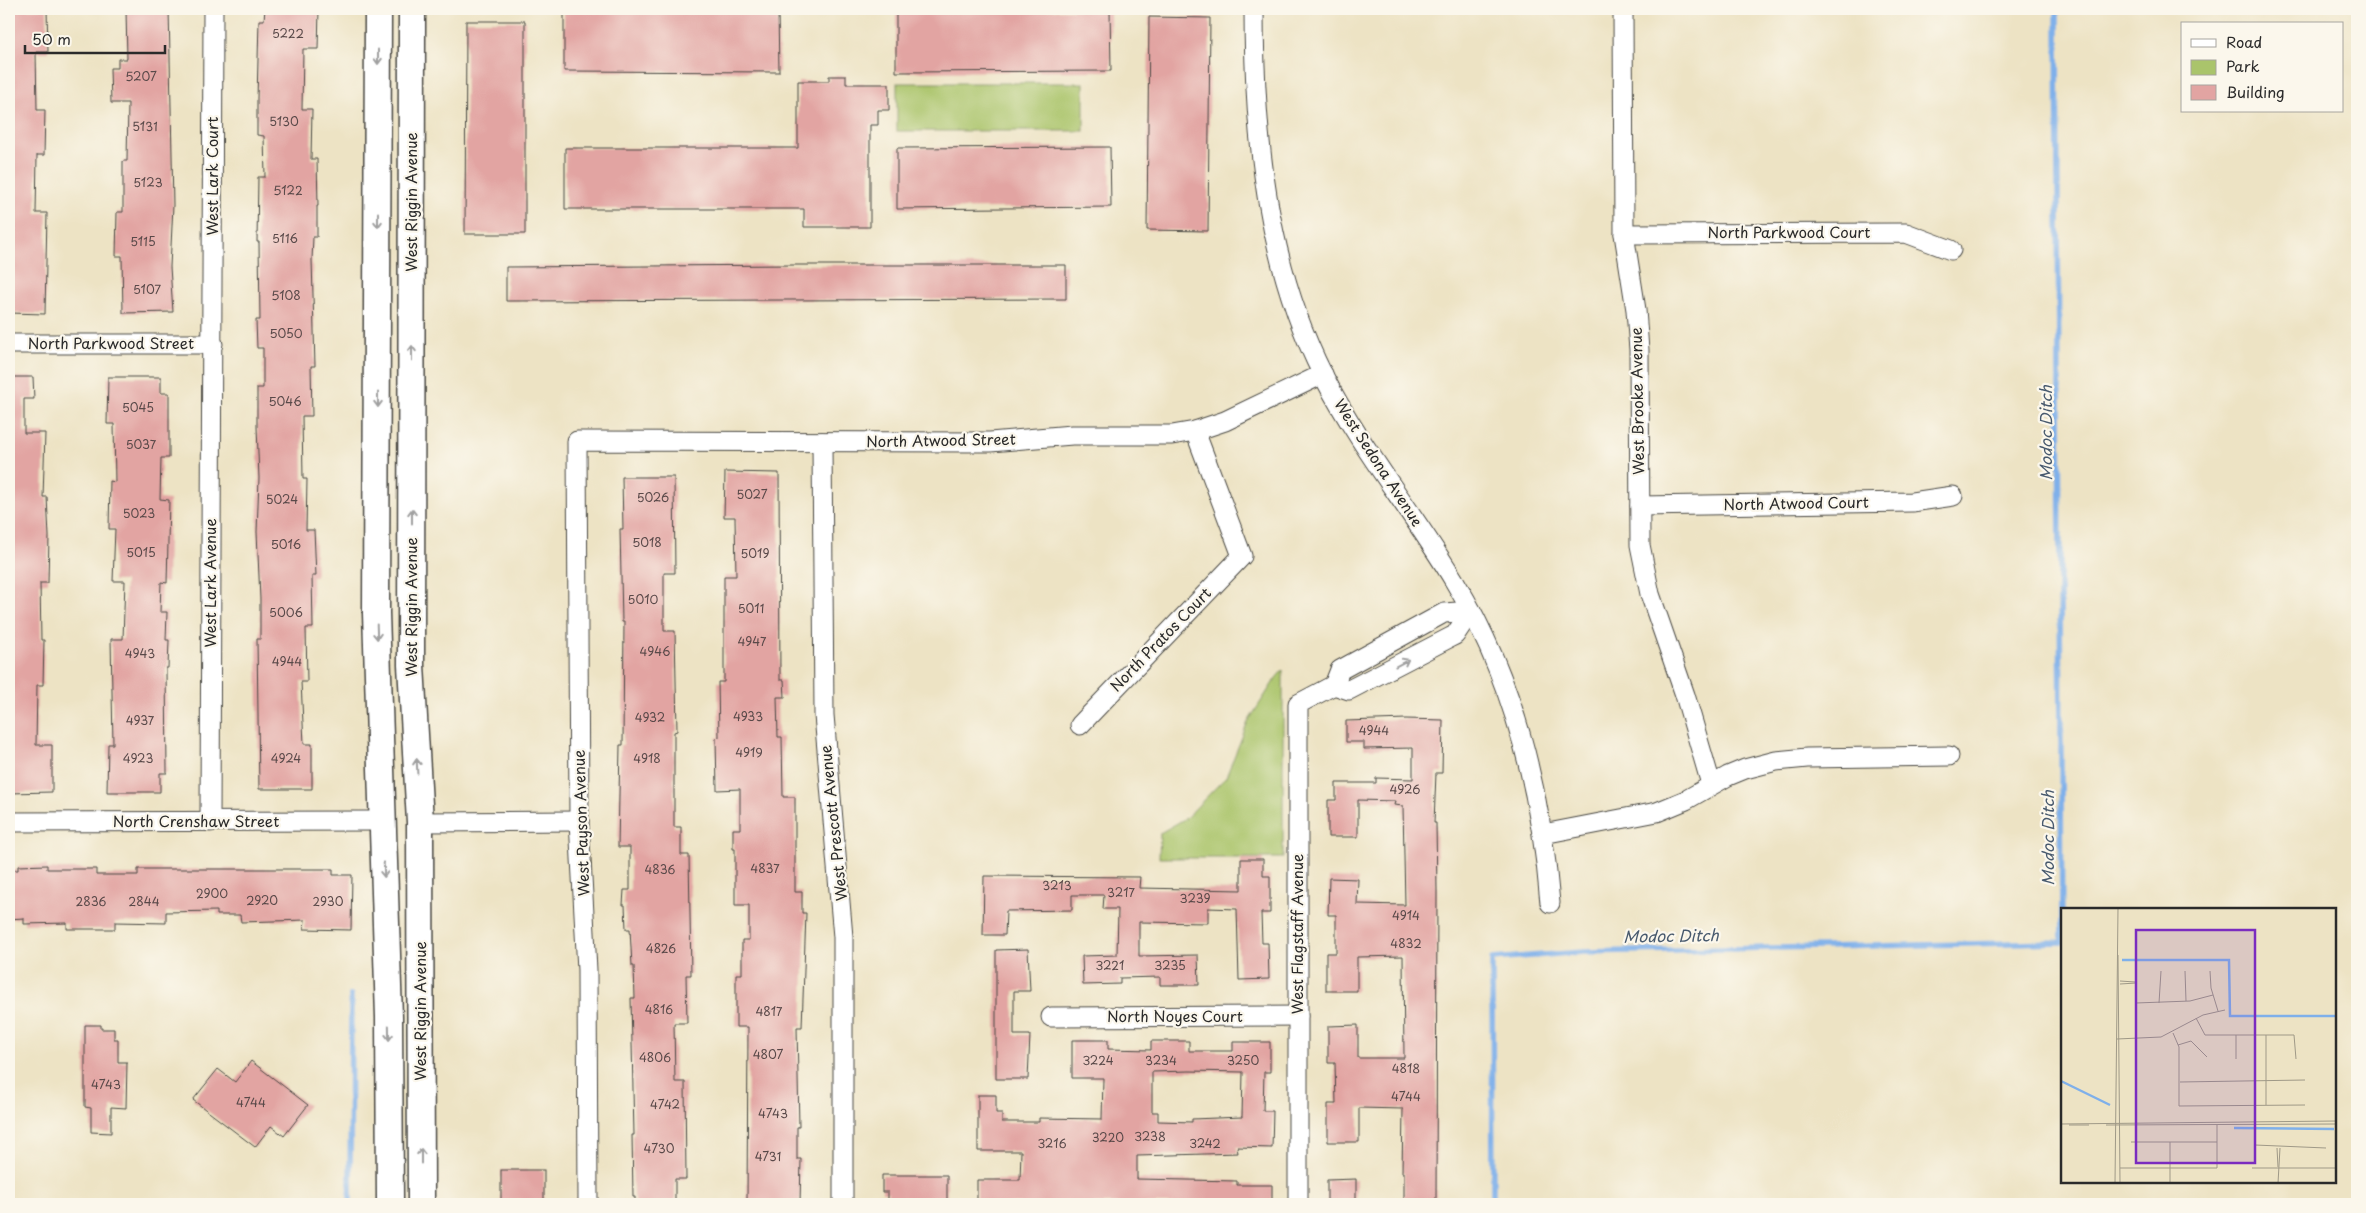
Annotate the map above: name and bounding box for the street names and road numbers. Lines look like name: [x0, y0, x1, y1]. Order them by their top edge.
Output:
street label: West Lark Court: [200, 117, 223, 235]
street label: West Riggin Avenue: [399, 132, 422, 272]
street label: North Parkwood Court: [1708, 220, 1870, 243]
street label: West Brooke Avenue: [1624, 327, 1649, 475]
street label: North Parkwood Street: [28, 331, 194, 354]
street label: West Sedona Avenue: [1329, 394, 1429, 531]
street label: North Atwood Street: [866, 427, 1016, 452]
street label: North Atwood Court: [1723, 490, 1869, 515]
street label: West Lark Avenue: [198, 518, 221, 648]
street label: West Riggin Avenue: [399, 537, 422, 677]
street label: North Pratos Court: [1104, 582, 1216, 696]
street label: West Prescott Avenue: [813, 744, 852, 902]
street label: West Payson Avenue: [566, 749, 595, 897]
street label: North Crenshaw Street: [113, 809, 279, 832]
street label: West Flagstaff Avenue: [1285, 854, 1308, 1014]
street label: West Riggin Avenue: [408, 941, 431, 1081]
street label: North Noyes Court: [1107, 1004, 1243, 1027]

